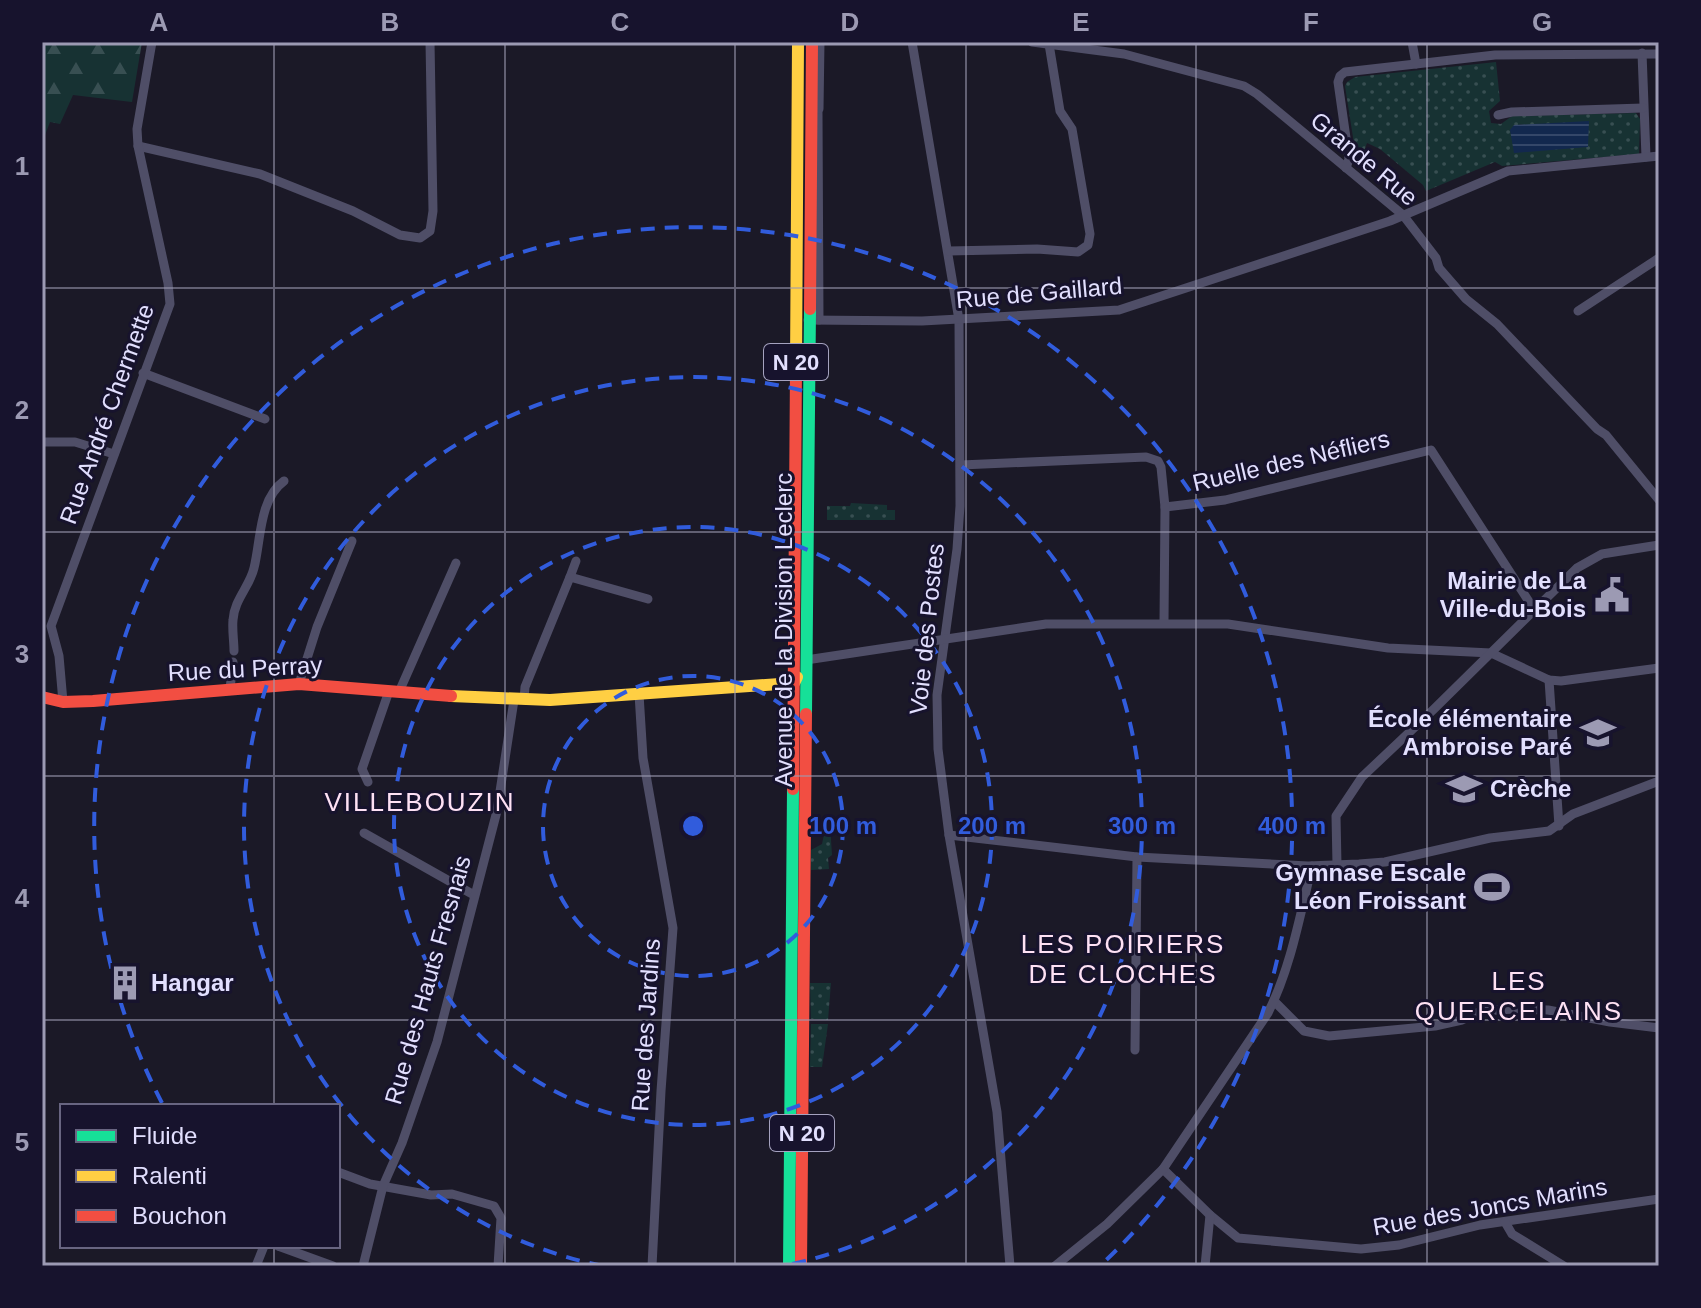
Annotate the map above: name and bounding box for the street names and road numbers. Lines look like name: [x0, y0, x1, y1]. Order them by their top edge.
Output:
street label: Grande Rue: [1306, 106, 1423, 211]
street label: Rue de Gaillard: [955, 272, 1123, 313]
street label: Rue André Chermette: [54, 300, 159, 528]
road number: N 20: [764, 344, 828, 380]
street label: Ruelle des Néfliers: [1190, 425, 1392, 496]
street label: Avenue de la Division Leclerc: [770, 473, 797, 787]
street label: Voie des Postes: [904, 542, 949, 716]
street label: Rue du Perray: [167, 651, 323, 686]
street label: Rue des Hauts Fresnais: [379, 852, 476, 1107]
street label: Rue des Jardins: [626, 938, 665, 1112]
road number: N 20: [770, 1115, 834, 1151]
street label: Rue des Joncs Marins: [1371, 1173, 1609, 1240]

